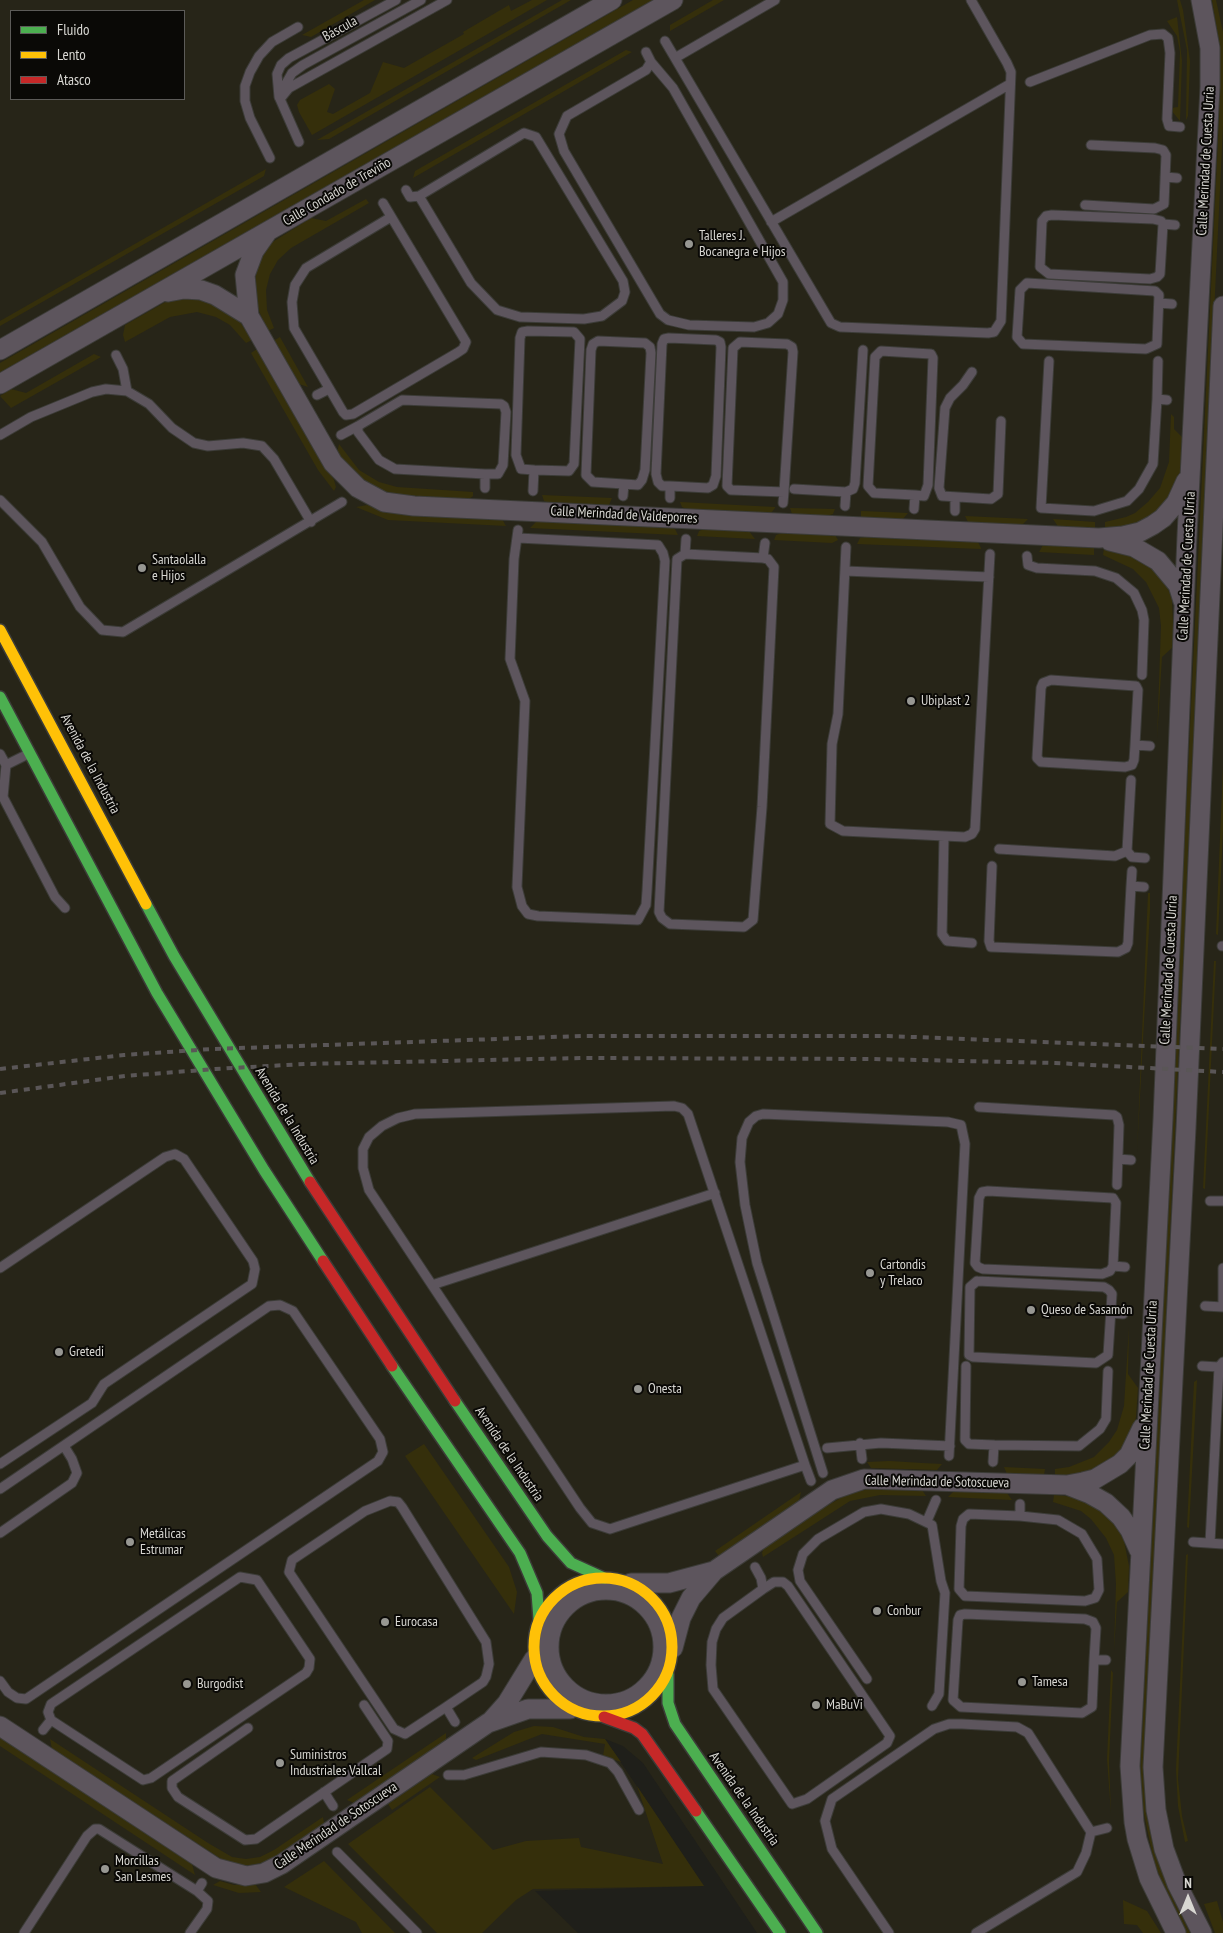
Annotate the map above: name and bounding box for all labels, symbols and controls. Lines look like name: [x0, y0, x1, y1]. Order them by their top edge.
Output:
legend: [10, 10, 185, 100]
street label: Báscula: [320, 13, 360, 45]
text: Fluido: [57, 20, 89, 39]
text: Lento: [57, 45, 86, 64]
text: Atasco: [57, 70, 91, 89]
street label: Calle Merindad de Cuesta Urria: [1194, 86, 1218, 236]
street label: Calle Condado de Treviño: [280, 154, 394, 230]
place label: Talleres J. Bocanegra e Hijos: [699, 228, 786, 260]
marker: Talleres J. Bocanegra e Hijos: [683, 238, 695, 250]
street label: Calle Merindad de Cuesta Urria: [1175, 491, 1199, 641]
street label: Calle Merindad de Valdeporres: [550, 503, 698, 527]
place label: Santaolalla e Hijos: [152, 552, 206, 584]
marker: Santaolalla e Hijos: [136, 562, 148, 574]
place label: Ubiplast 2: [921, 693, 970, 709]
marker: Ubiplast 2: [905, 695, 917, 707]
street label: Avenida de la Industria: [57, 711, 123, 817]
street label: Calle Merindad de Cuesta Urria: [1157, 895, 1181, 1045]
street label: Avenida de la Industria: [251, 1064, 323, 1168]
place label: Cartondis y Trelaco: [880, 1257, 926, 1290]
marker: Cartondis y Trelaco: [864, 1267, 876, 1279]
street label: Calle Merindad de Cuesta Urria: [1137, 1300, 1161, 1450]
place label: Queso de Sasamón: [1041, 1302, 1132, 1318]
marker: Queso de Sasamón: [1025, 1304, 1037, 1316]
place label: Gretedi: [69, 1344, 104, 1360]
marker: Gretedi: [53, 1346, 65, 1358]
place label: Onesta: [648, 1381, 682, 1397]
marker: Onesta: [632, 1383, 644, 1395]
street label: Avenida de la Industria: [471, 1404, 547, 1504]
street label: Calle Merindad de Sotoscueva: [865, 1472, 1009, 1492]
place label: Metálicas Estrumar: [140, 1526, 186, 1558]
marker: Metálicas Estrumar: [124, 1536, 136, 1548]
place label: Conbur: [887, 1603, 921, 1619]
marker: Conbur: [871, 1605, 883, 1617]
place label: Eurocasa: [395, 1614, 438, 1630]
marker: Eurocasa: [379, 1616, 391, 1628]
place label: Tamesa: [1032, 1674, 1068, 1690]
place label: Burgodist: [197, 1676, 243, 1692]
marker: Tamesa: [1016, 1676, 1028, 1688]
marker: Burgodist: [181, 1678, 193, 1690]
place label: MaBuVi: [826, 1697, 863, 1713]
marker: MaBuVi: [810, 1699, 822, 1711]
place label: Suministros Industriales Vallcal: [290, 1747, 381, 1780]
street label: Avenida de la Industria: [705, 1749, 783, 1849]
marker: Suministros Industriales Vallcal: [274, 1757, 286, 1769]
street label: Calle Merindad de Sotoscueva: [271, 1779, 401, 1873]
place label: Morcillas San Lesmes: [115, 1853, 171, 1885]
marker: Morcillas San Lesmes: [99, 1863, 111, 1875]
north arrow: [1163, 1873, 1213, 1923]
text: N: [1184, 1874, 1192, 1892]

